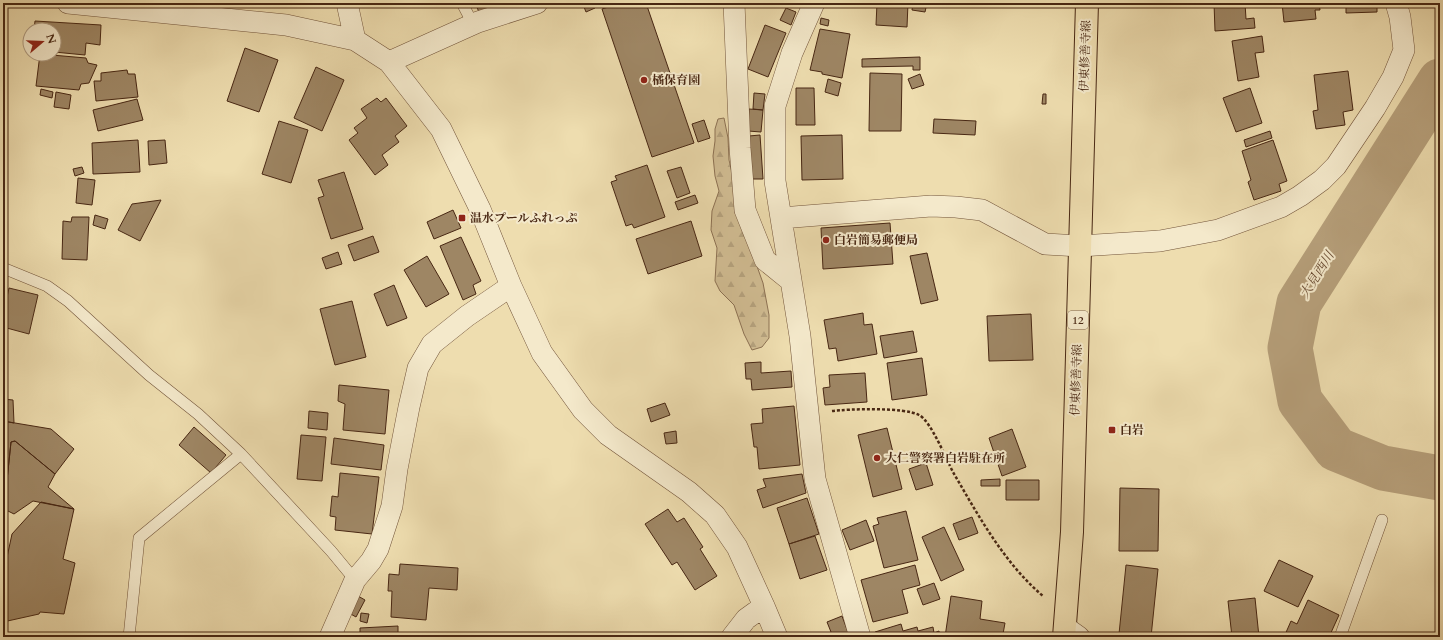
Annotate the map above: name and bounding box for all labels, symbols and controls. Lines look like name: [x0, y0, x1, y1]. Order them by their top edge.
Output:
street label: 伊東修善寺線: [1076, 20, 1094, 92]
north arrow: [22, 22, 62, 62]
text: N: [42, 32, 60, 46]
place label: 橘保育園: [652, 72, 700, 88]
marker: 橘保育園: [639, 75, 649, 85]
place label: 温水プールふれっぷ: [470, 210, 577, 226]
marker: 温水プールふれっぷ: [457, 213, 467, 223]
place label: 白岩簡易郵便局: [834, 232, 918, 248]
marker: 白岩簡易郵便局: [821, 235, 831, 245]
water label: 大見西川: [1296, 246, 1339, 302]
road number: 12: [1068, 311, 1088, 329]
street label: 伊東修善寺線: [1067, 344, 1085, 416]
place label: 白岩: [1120, 422, 1144, 438]
marker: 白岩: [1107, 425, 1117, 435]
place label: 大仁警察署白岩駐在所: [885, 450, 1005, 466]
marker: 大仁警察署白岩駐在所: [872, 453, 882, 463]

